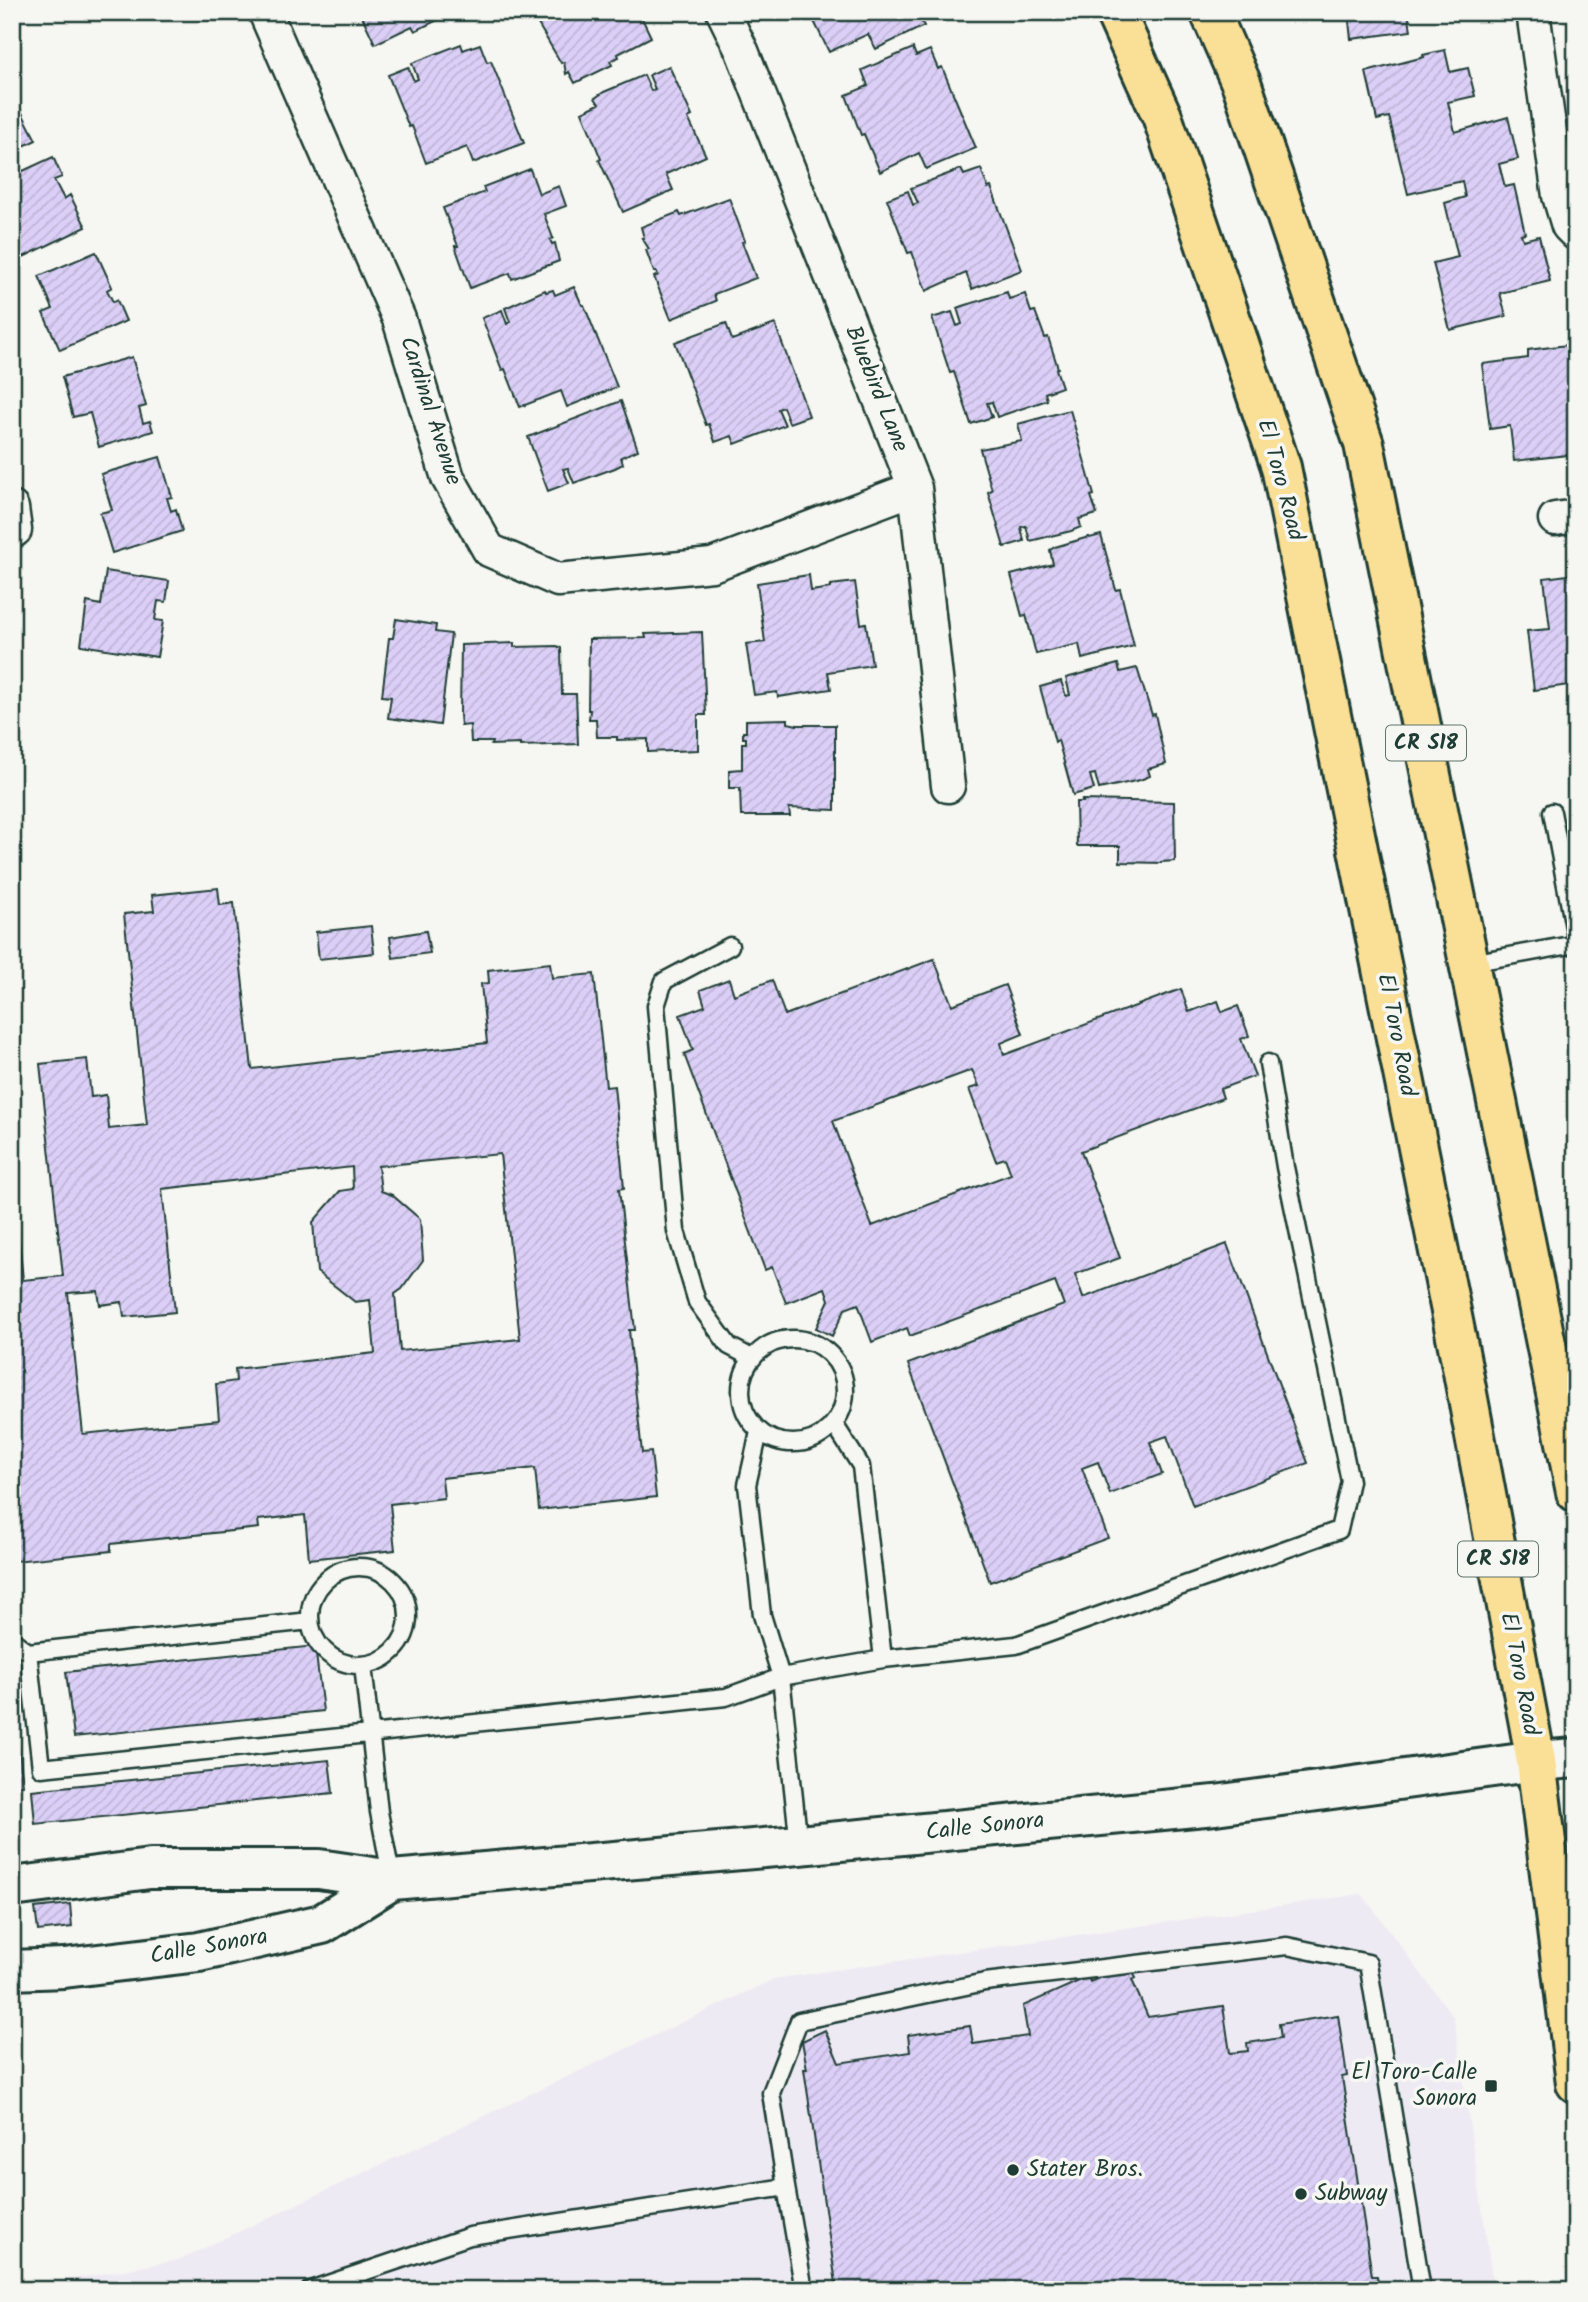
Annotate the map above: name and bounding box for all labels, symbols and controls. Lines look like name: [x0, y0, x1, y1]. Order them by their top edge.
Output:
street label: Bluebird Lane: [834, 320, 918, 458]
street label: Cardinal Avenue: [389, 332, 471, 490]
street label: El Toro Road: [1247, 415, 1314, 545]
road number: CR S18: [1386, 726, 1466, 760]
street label: El Toro Road: [1366, 970, 1426, 1100]
road number: CR S18: [1458, 1542, 1538, 1576]
street label: El Toro Road: [1489, 1609, 1549, 1739]
street label: Calle Sonora: [924, 1803, 1046, 1851]
street label: Calle Sonora: [147, 1919, 271, 1975]
place label: El Toro-Calle Sonora: [1351, 2055, 1477, 2117]
marker: El Toro-Calle Sonora: [1483, 2078, 1499, 2094]
place label: Stater Bros.: [1027, 2152, 1143, 2188]
marker: Stater Bros.: [1005, 2162, 1021, 2178]
place label: Subway: [1315, 2176, 1388, 2212]
marker: Subway: [1293, 2186, 1309, 2202]

